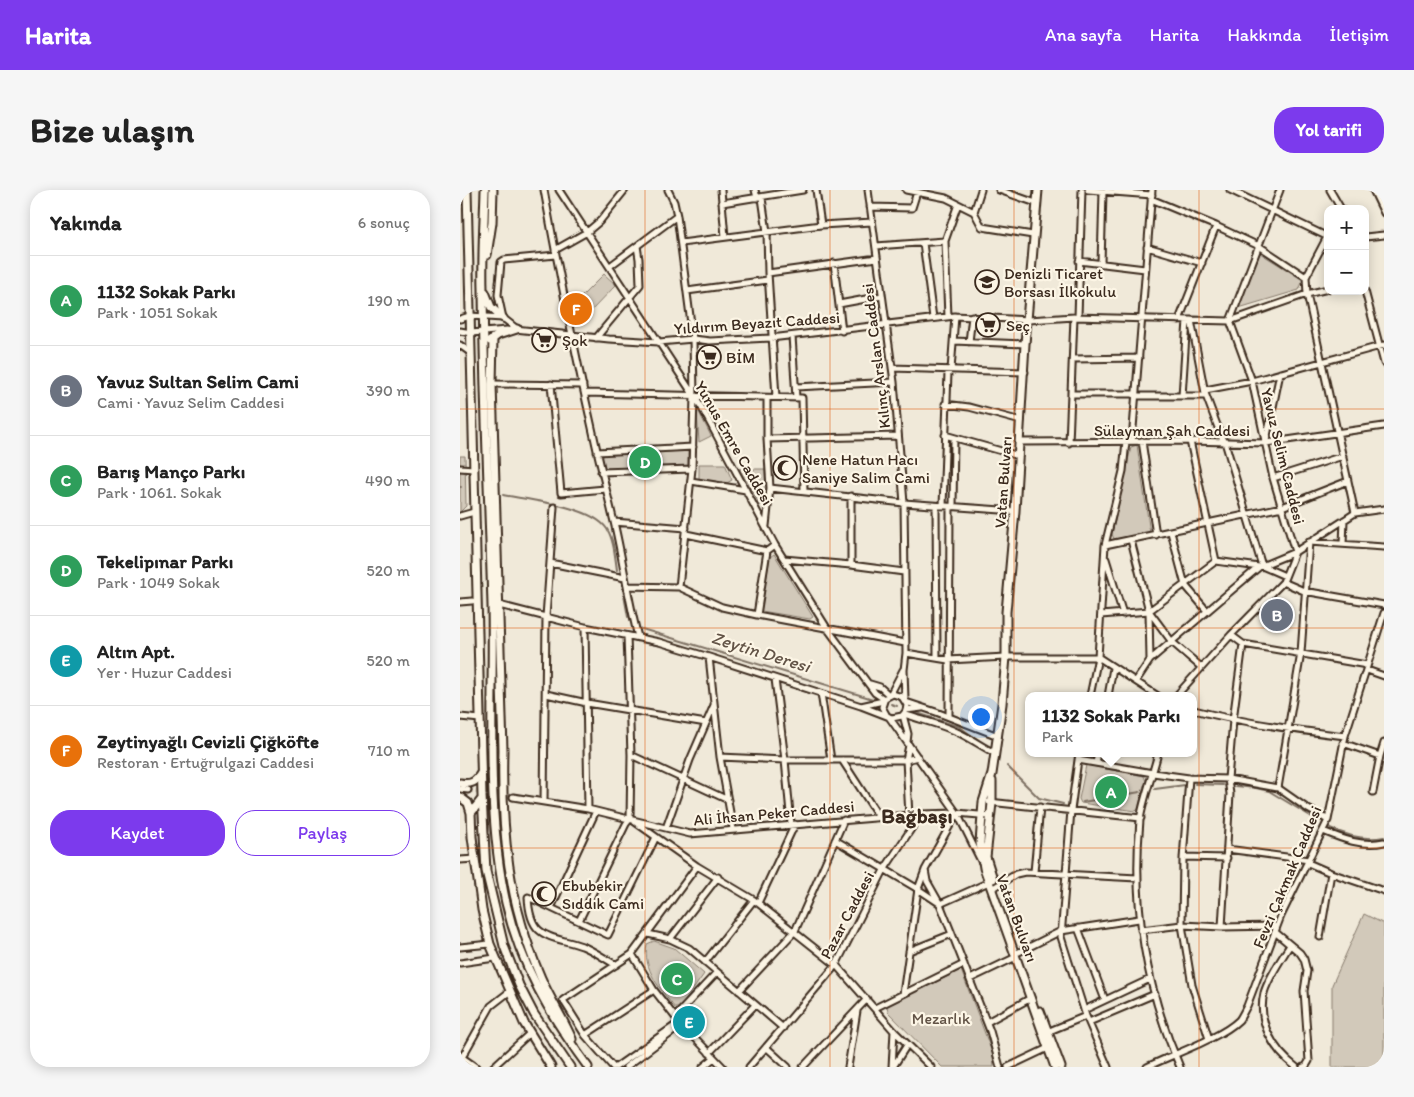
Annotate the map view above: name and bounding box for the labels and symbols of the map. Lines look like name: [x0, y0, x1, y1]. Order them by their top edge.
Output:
place label: Denizli Ticaret Borsası İlkokulu: [1004, 264, 1116, 301]
school or university icon: Denizli Ticaret Borsası İlkokulu: [974, 269, 1000, 295]
street label: Kılınç Arslan Caddesi: [858, 282, 894, 430]
pin: F: [560, 290, 592, 328]
street label: Yıldırım Beyazıt Caddesi: [673, 308, 841, 338]
supermarket icon: Seç: [975, 312, 1001, 338]
place label: Seç: [1006, 316, 1030, 335]
supermarket icon: Şok: [531, 327, 557, 353]
place label: Şok: [562, 331, 588, 350]
supermarket icon: BİM: [696, 344, 722, 370]
place label: BİM: [726, 348, 755, 367]
street label: Yunus Emre Caddesi: [691, 377, 777, 509]
street label: Yavuz Selim Caddesi: [1257, 386, 1309, 526]
street label: Sülayman Şah Caddesi: [1094, 421, 1250, 440]
street label: Vatan Bulvarı: [990, 435, 1016, 529]
pin: D: [629, 443, 661, 481]
place label: Nene Hatun Hacı Saniye Salim Cami: [802, 450, 930, 487]
mosque icon: Nene Hatun Hacı Saniye Salim Cami: [772, 455, 798, 481]
pin: B: [1261, 596, 1293, 634]
water label: Zeytin Deresi: [709, 627, 815, 678]
your location: [968, 704, 994, 730]
pin: A: [1095, 773, 1127, 811]
street label: Ali İhsan Peker Caddesi: [693, 796, 855, 830]
district label: Bağbaşı: [881, 803, 953, 829]
street label: Fevzi Çakmak Caddesi: [1248, 803, 1326, 951]
street label: Pazar Caddesi: [816, 868, 878, 962]
street label: Vatan Bulvarı: [992, 871, 1042, 965]
place label: Ebubekir Sıddık Cami: [562, 876, 644, 913]
mosque icon: Ebubekir Sıddık Cami: [531, 881, 557, 907]
pin: C: [661, 960, 693, 998]
pin: E: [673, 1003, 705, 1041]
park label: Mezarlık: [912, 1009, 971, 1028]

